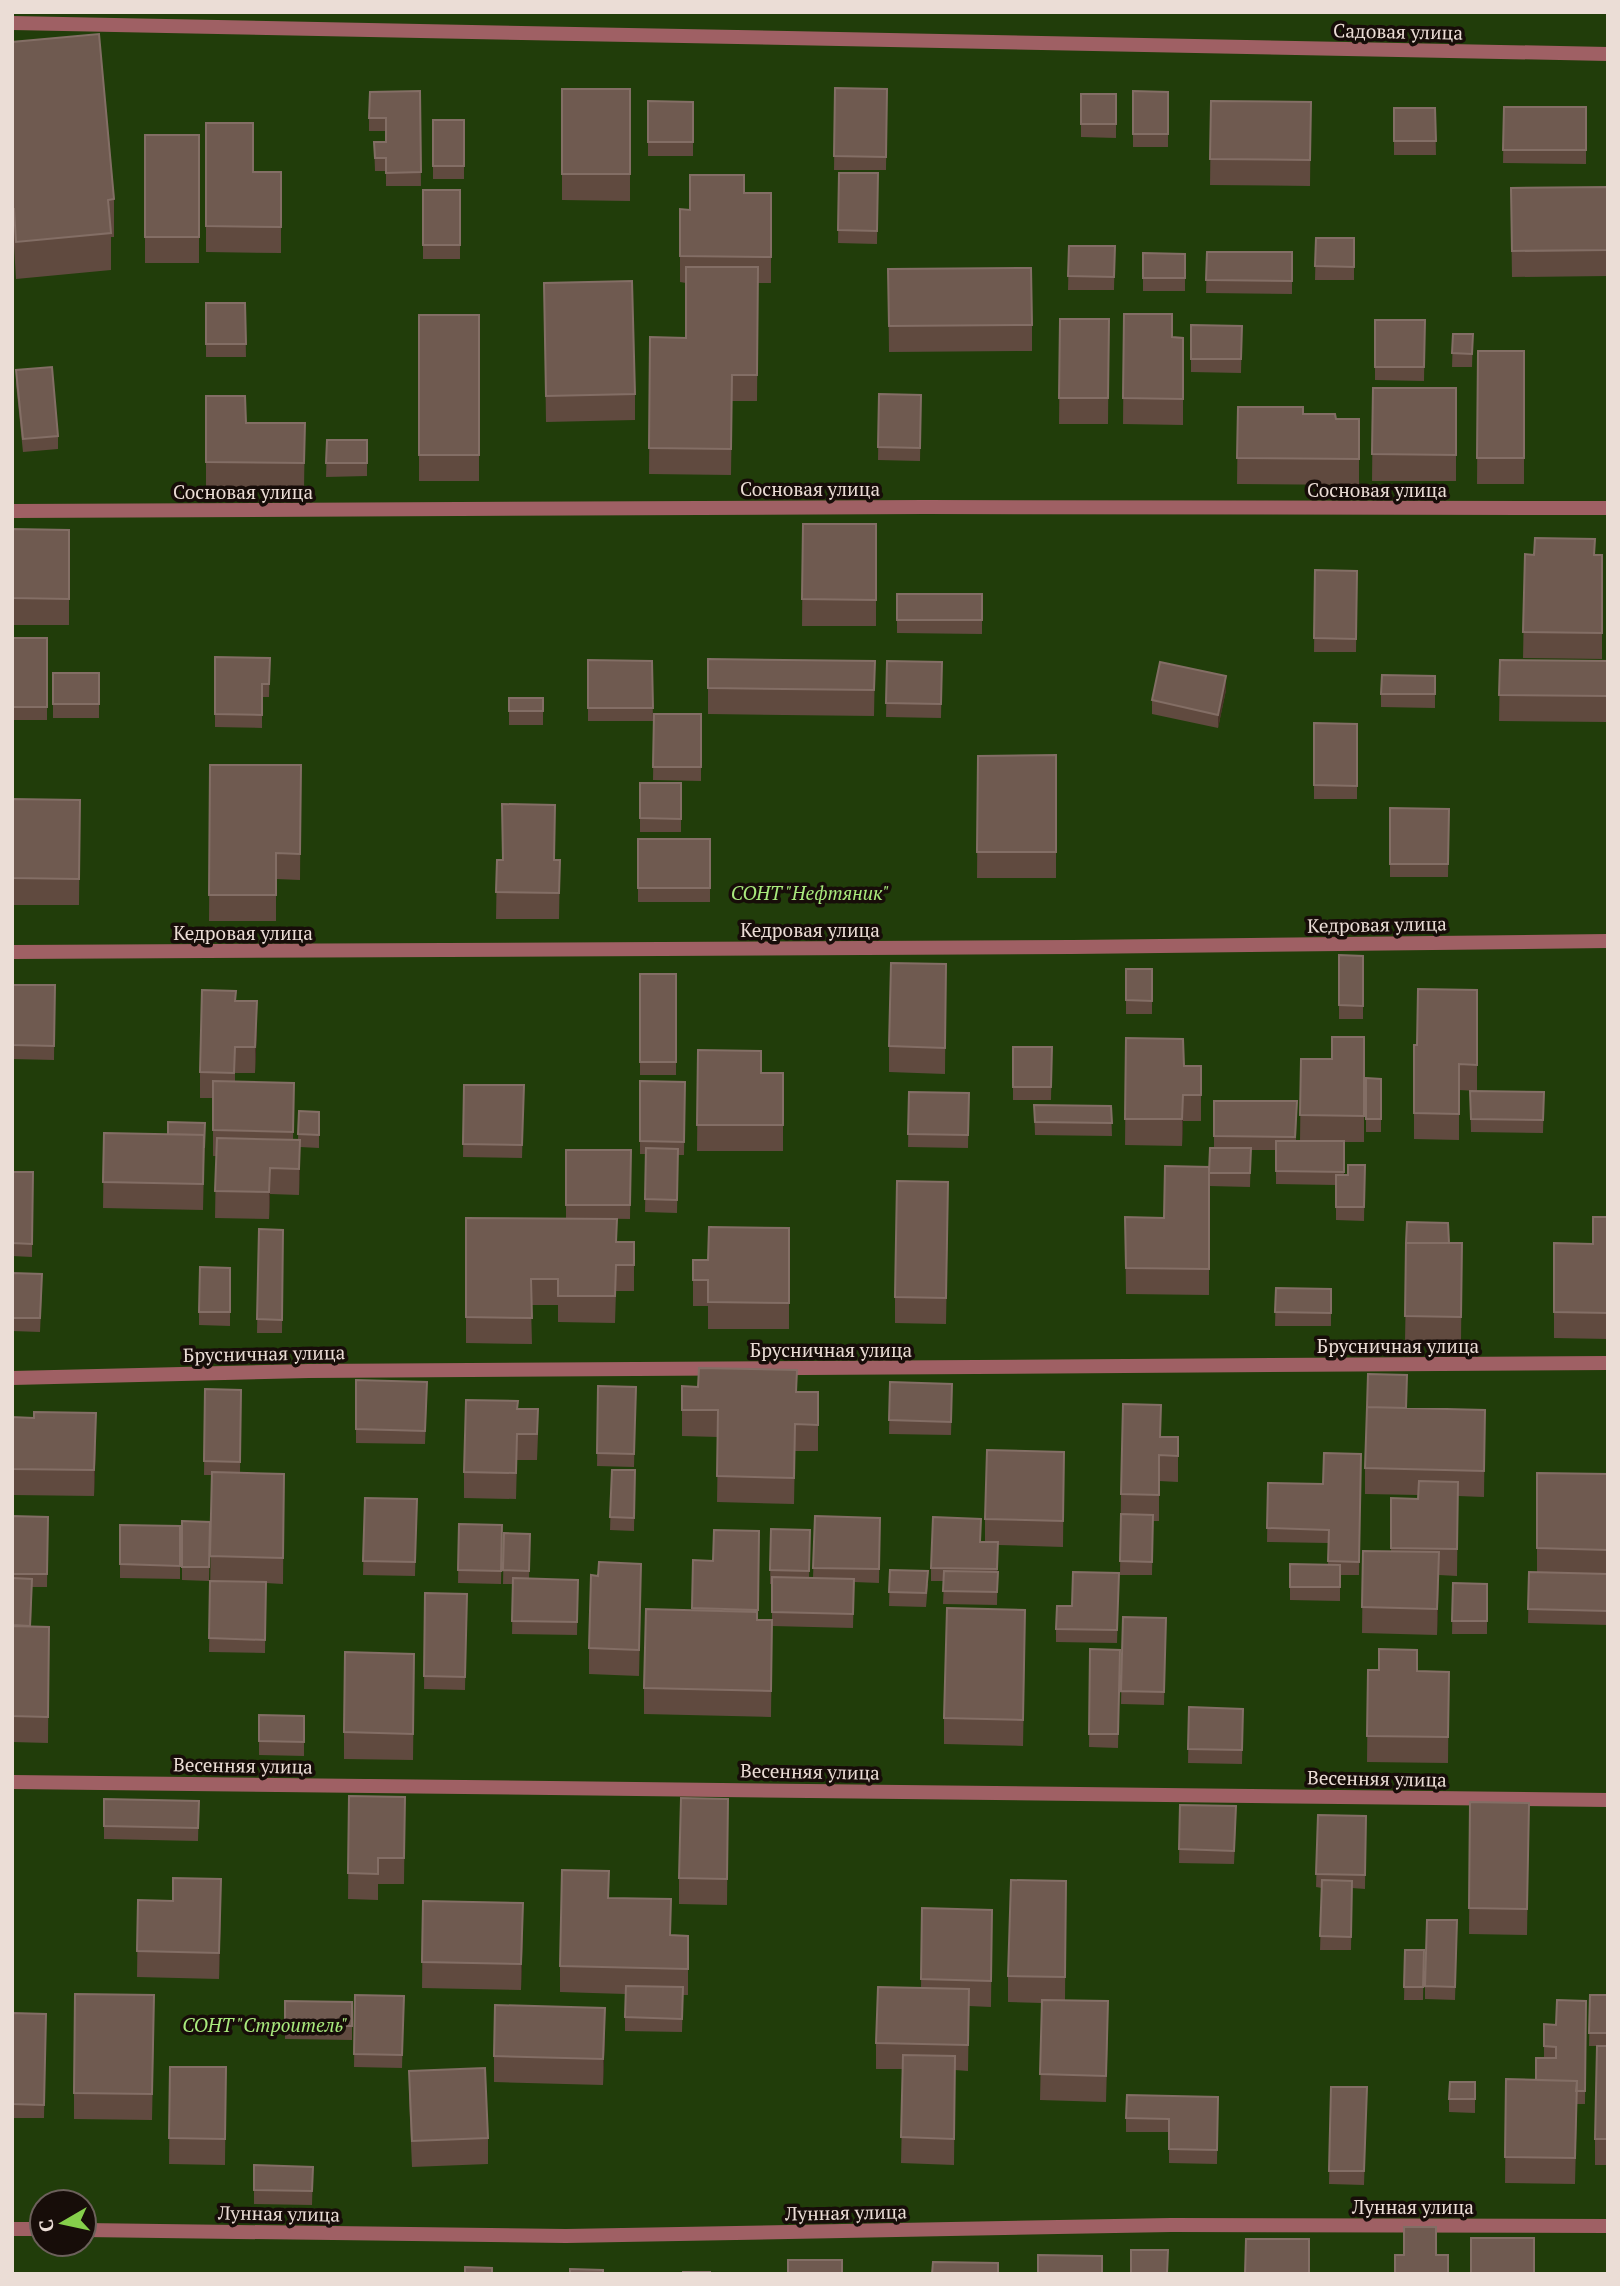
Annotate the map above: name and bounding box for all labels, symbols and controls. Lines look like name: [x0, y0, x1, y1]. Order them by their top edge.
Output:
street label: Садовая улица: [1333, 17, 1464, 45]
street label: Сосновая улица: [740, 476, 880, 501]
street label: Сосновая улица: [1307, 477, 1447, 502]
street label: Сосновая улица: [173, 479, 313, 504]
park label: СОНТ "Нефтяник": [731, 880, 889, 905]
street label: Кедровая улица: [1307, 910, 1447, 938]
street label: Кедровая улица: [740, 917, 880, 942]
street label: Кедровая улица: [173, 920, 313, 945]
street label: Брусничная улица: [1317, 1333, 1480, 1358]
street label: Брусничная улица: [750, 1337, 913, 1362]
street label: Брусничная улица: [183, 1339, 346, 1367]
street label: Весенняя улица: [173, 1751, 313, 1779]
street label: Весенняя улица: [740, 1757, 880, 1785]
street label: Весенняя улица: [1307, 1764, 1447, 1792]
park label: СОНТ "Строитель": [182, 2012, 348, 2037]
north arrow: [28, 2188, 98, 2258]
street label: Лунная улица: [1351, 2194, 1474, 2219]
street label: Лунная улица: [784, 2198, 908, 2226]
street label: Лунная улица: [217, 2199, 341, 2227]
text: С: [32, 2218, 59, 2234]

